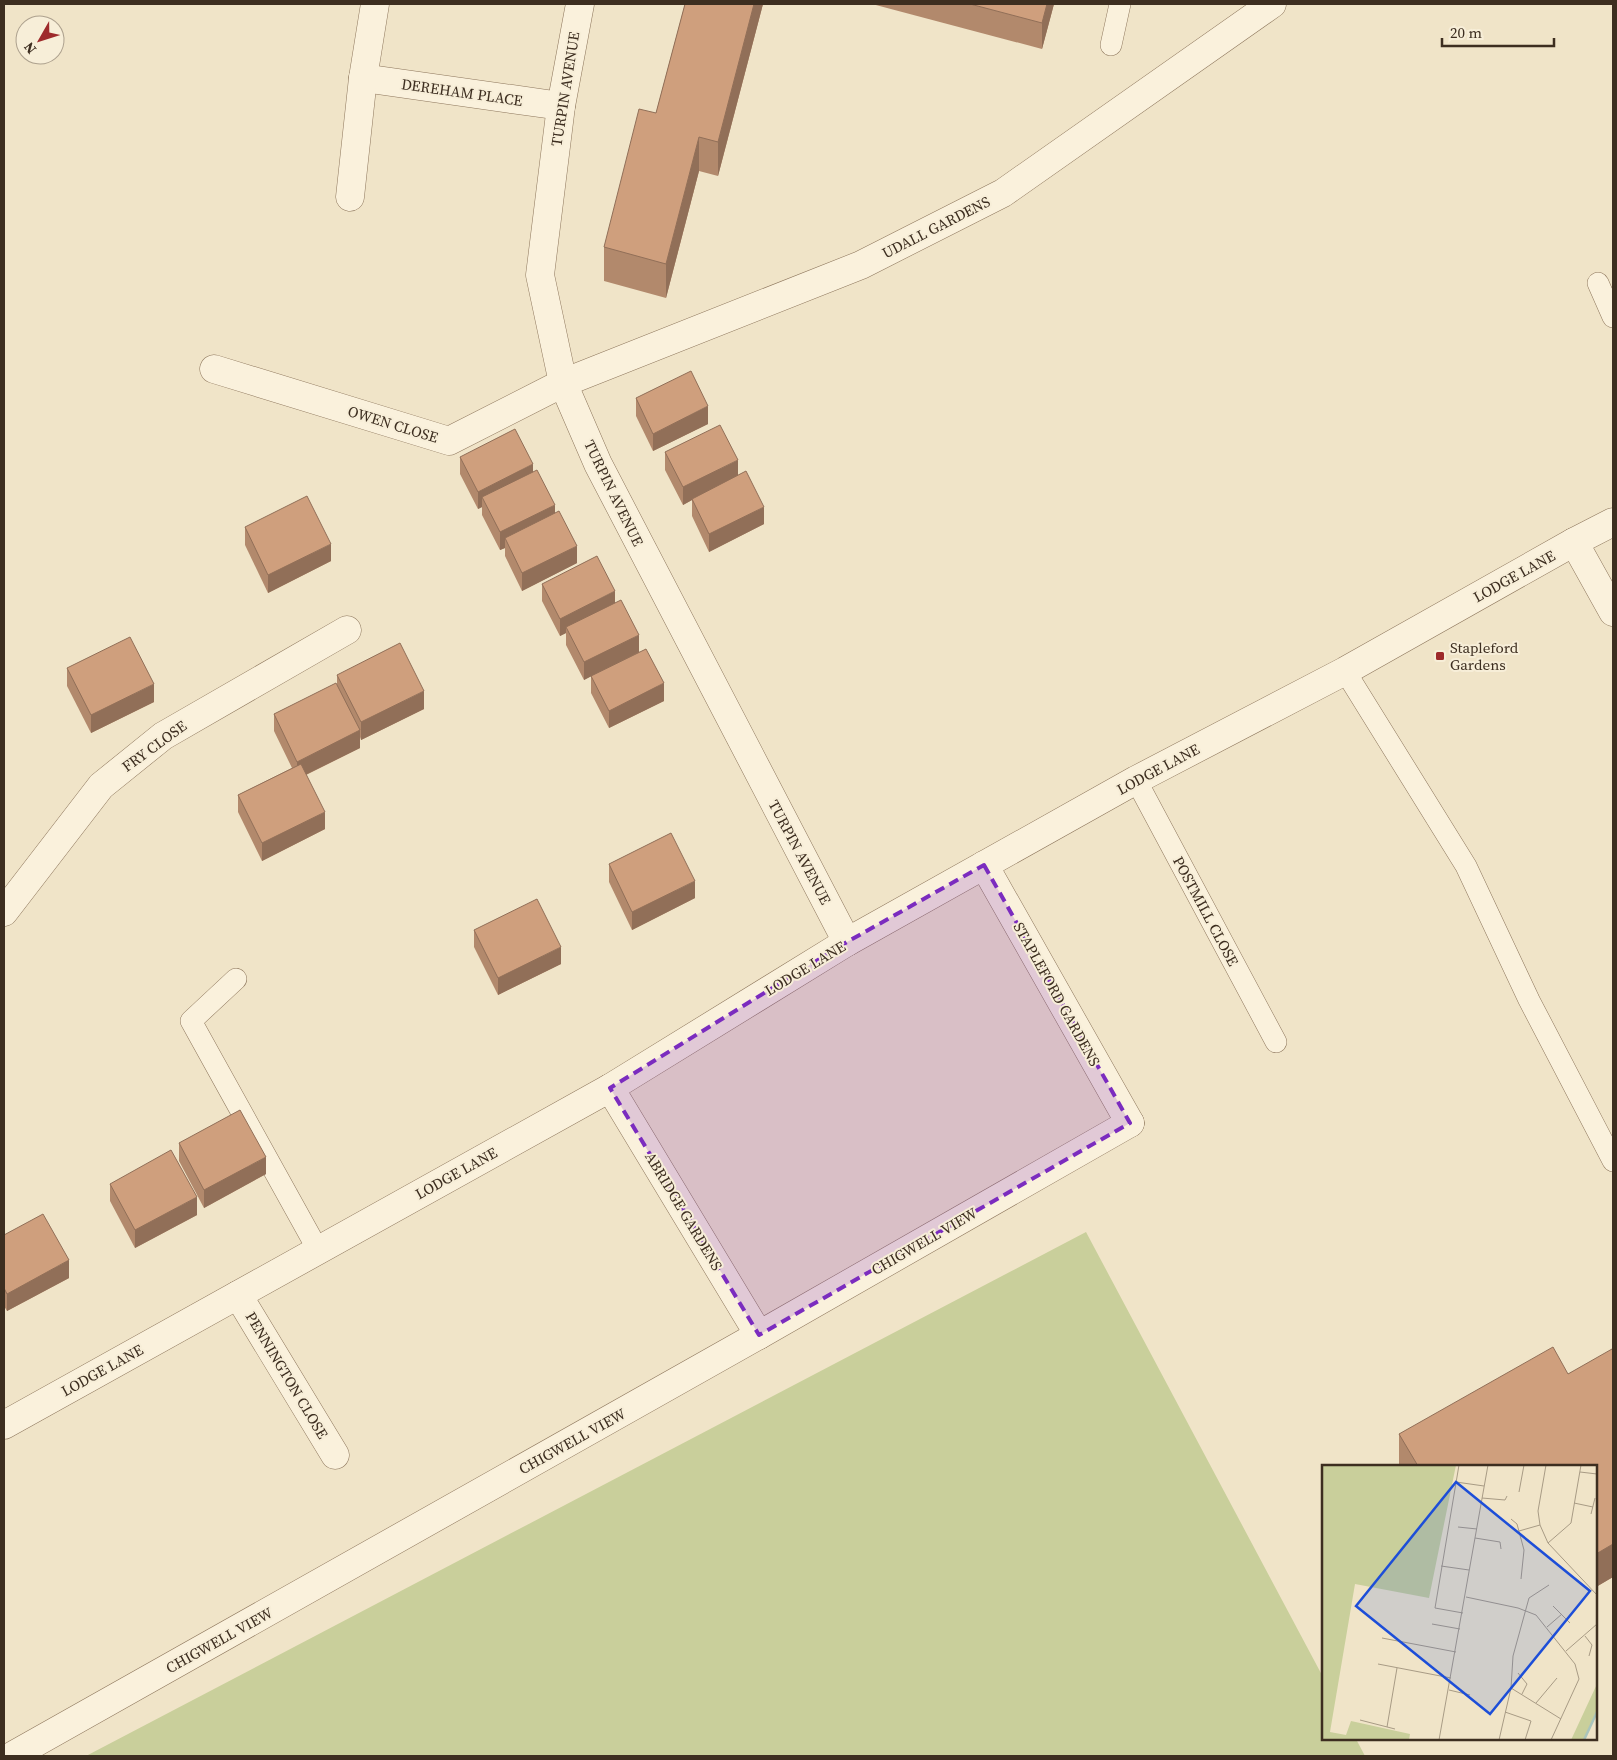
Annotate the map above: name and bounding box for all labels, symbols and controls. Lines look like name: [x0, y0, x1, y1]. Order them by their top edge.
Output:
north arrow: [15, 15, 65, 65]
scale bar: [1442, 15, 1554, 47]
text: 20 m: [1450, 22, 1482, 43]
street label: TURPIN AVENUE: [546, 30, 584, 148]
text: N: [19, 38, 41, 58]
street label: DEREHAM PLACE: [400, 73, 524, 111]
street label: UDALL GARDENS: [878, 191, 994, 263]
street label: OWEN CLOSE: [345, 400, 441, 448]
street label: TURPIN AVENUE: [579, 436, 649, 550]
street label: LODGE LANE: [1469, 545, 1559, 607]
place label: Stapleford Gardens: [1450, 637, 1519, 675]
marker: Stapleford Gardens: [1434, 650, 1446, 662]
street label: FRY CLOSE: [117, 715, 191, 777]
street label: LODGE LANE: [1113, 738, 1203, 800]
street label: TURPIN AVENUE: [764, 796, 836, 908]
street label: POSTMILL CLOSE: [1168, 852, 1244, 970]
street label: STAPLEFORD GARDENS: [1009, 918, 1106, 1070]
street label: LODGE LANE: [761, 936, 849, 1000]
street label: LODGE LANE: [411, 1142, 501, 1204]
street label: ABRIDGE GARDENS: [640, 1148, 728, 1275]
street label: CHIGWELL VIEW: [867, 1202, 981, 1280]
street label: PENNINGTON CLOSE: [241, 1307, 333, 1443]
street label: LODGE LANE: [57, 1339, 147, 1401]
street label: CHIGWELL VIEW: [515, 1403, 630, 1479]
inset map: [1322, 1465, 1597, 1740]
street label: CHIGWELL VIEW: [162, 1602, 277, 1678]

